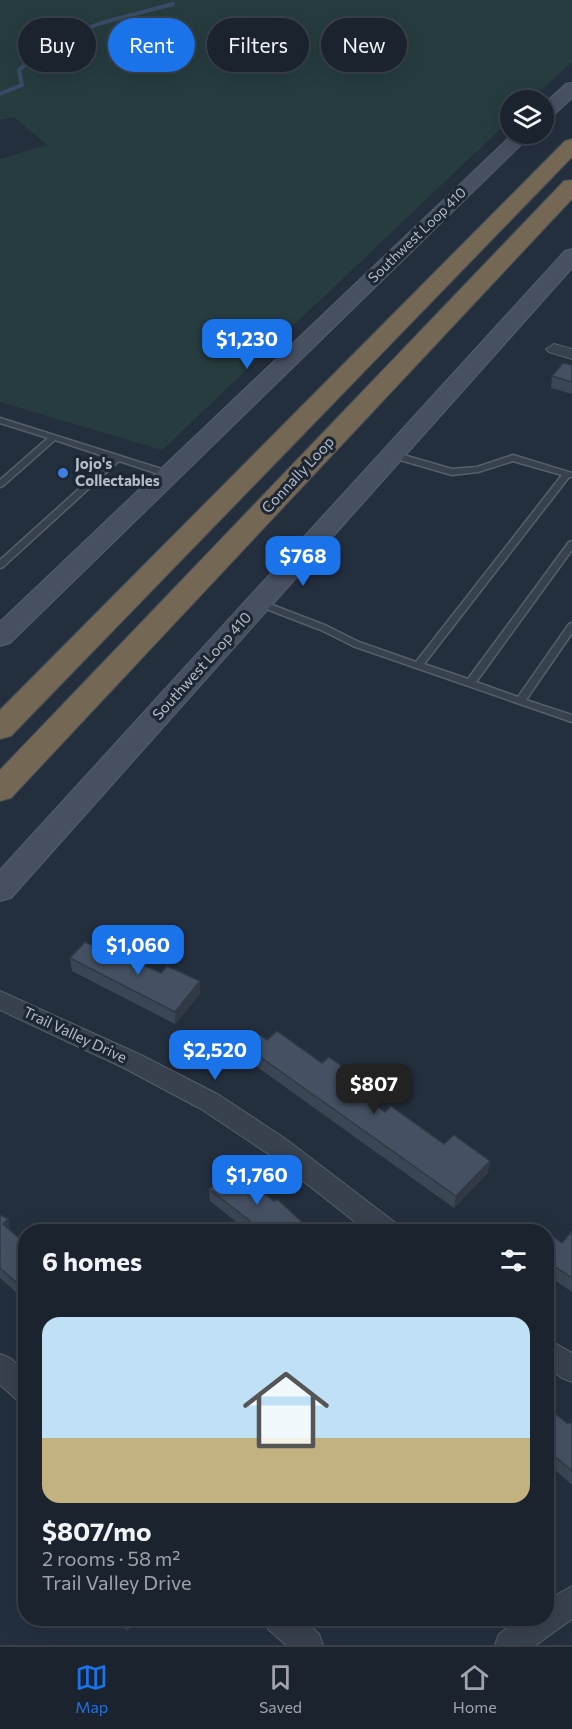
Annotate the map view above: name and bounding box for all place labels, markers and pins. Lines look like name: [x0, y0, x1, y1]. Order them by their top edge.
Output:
pin: $1,230: [198, 319, 296, 370]
place label: Jojo's Collectables: [75, 454, 160, 489]
marker: Jojo's Collectables: [56, 466, 70, 480]
pin: $768: [267, 536, 339, 587]
pin: $1,060: [89, 925, 187, 976]
pin: $2,520: [166, 1030, 264, 1081]
pin: $807: [338, 1064, 410, 1115]
pin: $1,760: [208, 1155, 306, 1206]

